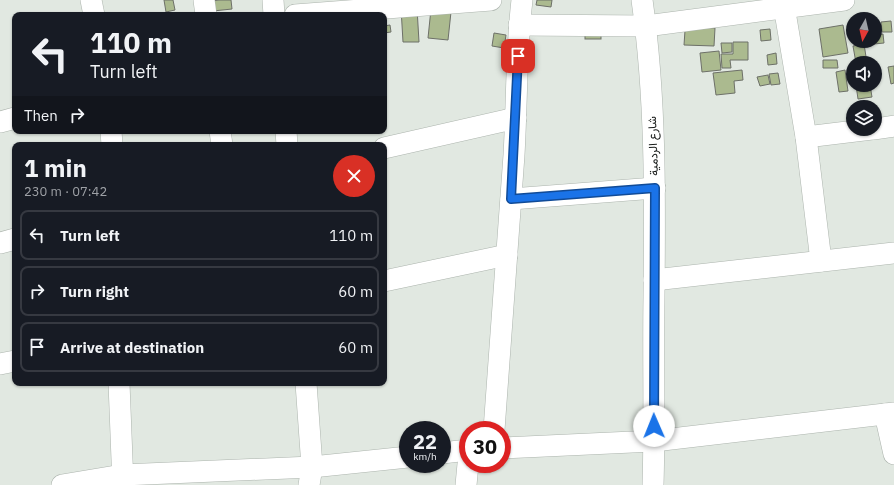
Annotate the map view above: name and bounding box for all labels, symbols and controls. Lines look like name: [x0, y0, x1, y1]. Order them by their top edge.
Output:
north arrow: [846, 12, 882, 48]
map controls: [846, 12, 882, 136]
text: 110 m: [90, 24, 172, 61]
icon: left: [24, 28, 76, 80]
pin: [501, 39, 535, 73]
icon: arrive: [507, 45, 529, 67]
button: sound: [846, 56, 882, 92]
text: Turn left: [90, 60, 158, 83]
button: layers: [846, 100, 882, 136]
icon: right: [66, 104, 88, 126]
text: Then: [24, 106, 58, 125]
street label: شارع الردمية: [644, 116, 663, 176]
text: 1 min: [24, 152, 87, 184]
button: close: [333, 155, 375, 197]
text: 230 m · 07:42: [24, 183, 107, 200]
icon: left: [26, 224, 48, 246]
text: Turn left: [60, 226, 120, 245]
text: 110 m: [329, 226, 373, 245]
icon: right: [26, 280, 48, 302]
text: Turn right: [60, 282, 129, 301]
text: 60 m: [338, 282, 373, 301]
icon: arrive: [26, 336, 48, 358]
text: Arrive at destination: [60, 338, 204, 357]
text: 60 m: [338, 338, 373, 357]
position arrow: [633, 405, 675, 447]
speed limit sign: 30: [459, 421, 511, 473]
text: 22: [413, 428, 437, 455]
text: km/h: [413, 450, 437, 463]

